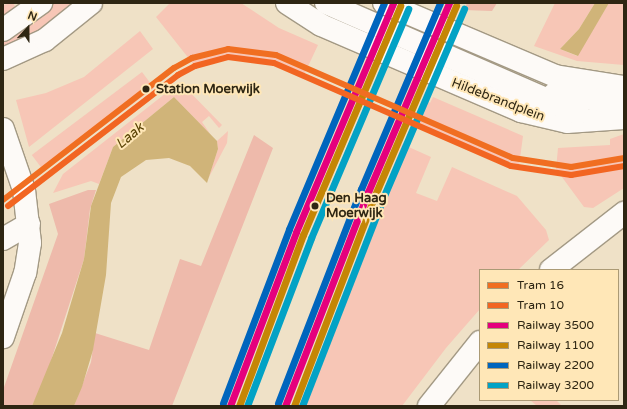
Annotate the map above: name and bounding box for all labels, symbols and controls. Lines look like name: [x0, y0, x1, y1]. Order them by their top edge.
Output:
north arrow: [8, 8, 48, 48]
text: N: [26, 9, 39, 24]
street label: Hildebrandplein: [449, 75, 547, 125]
place label: Station Moerwijk: [156, 81, 260, 97]
marker: Station Moerwijk: [139, 82, 153, 96]
water label: Laak: [113, 119, 147, 153]
place label: Den Haag Moerwijk: [326, 191, 387, 222]
marker: Den Haag Moerwijk: [308, 199, 322, 213]
legend: [479, 269, 619, 401]
text: Tram 16: [517, 278, 564, 292]
text: Tram 10: [517, 298, 564, 312]
text: Railway 3500: [517, 318, 594, 332]
text: Railway 1100: [517, 338, 594, 352]
text: Railway 2200: [517, 358, 594, 372]
text: Railway 3200: [517, 378, 594, 392]

